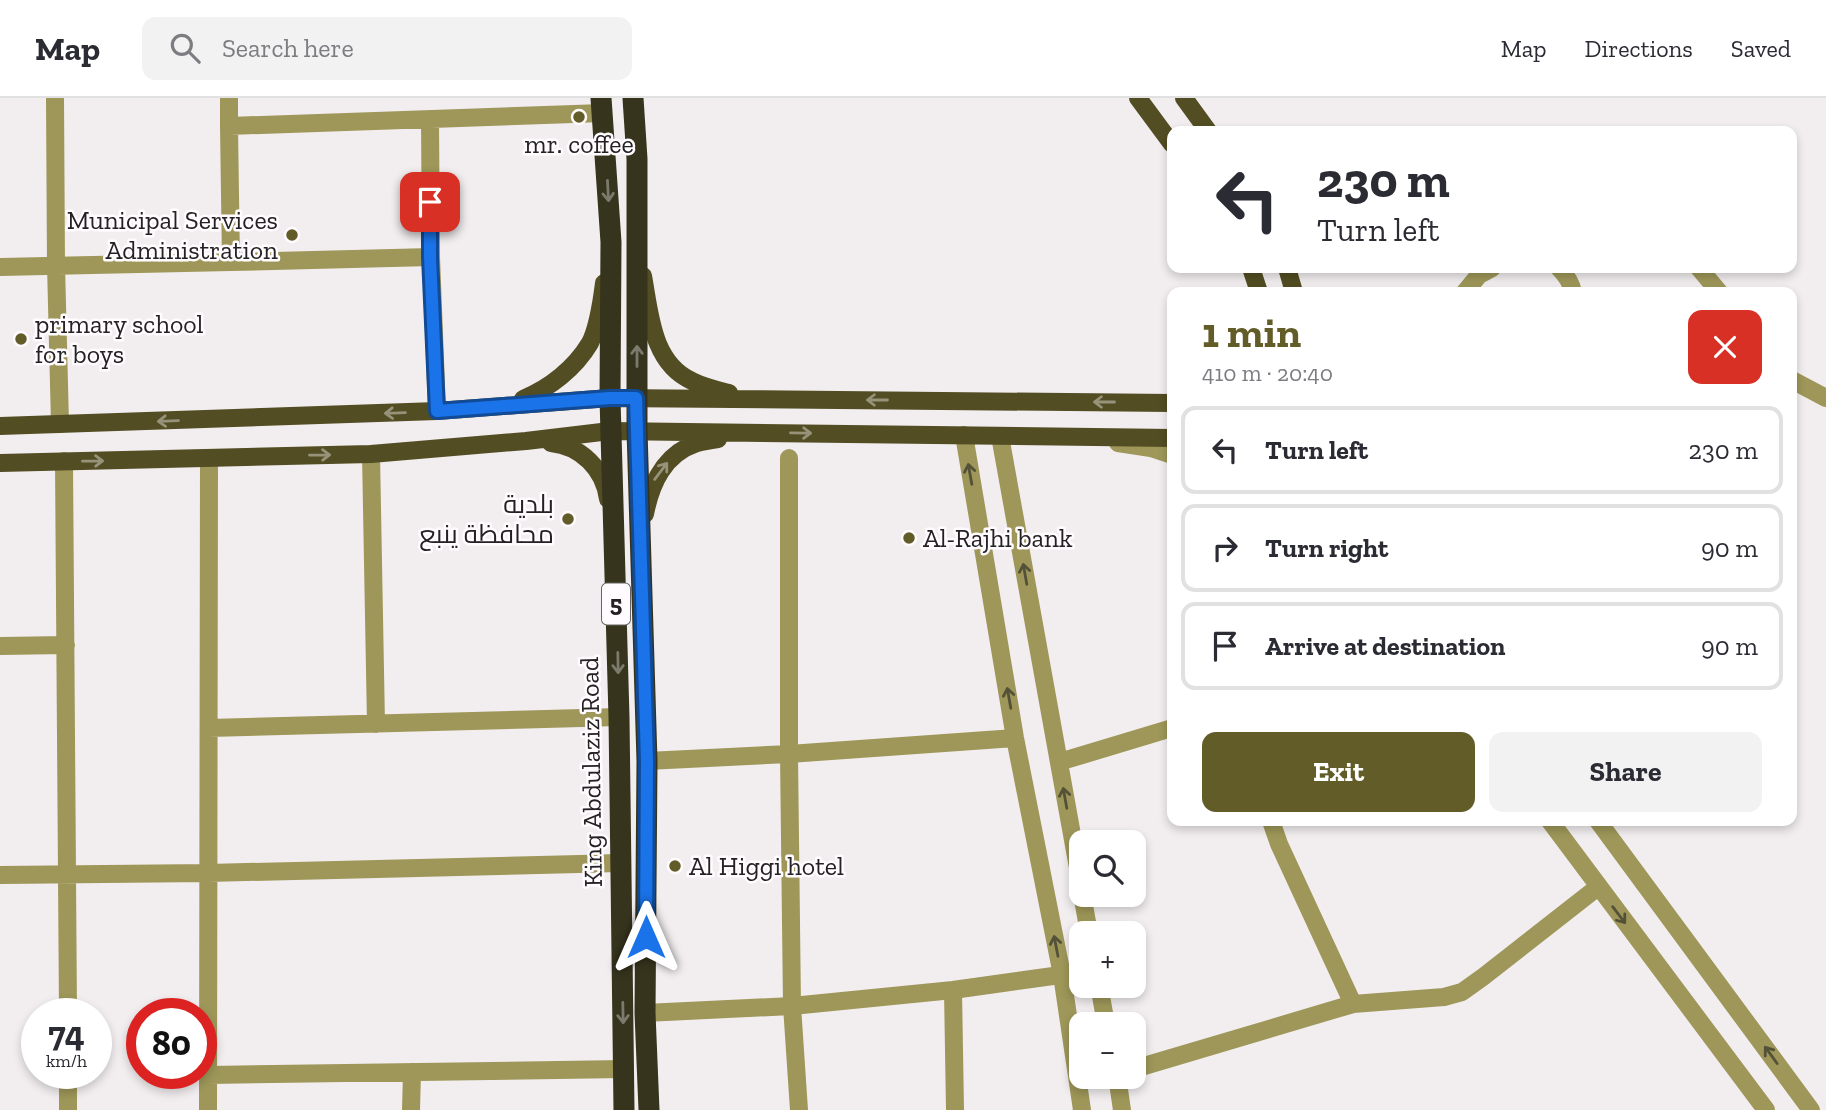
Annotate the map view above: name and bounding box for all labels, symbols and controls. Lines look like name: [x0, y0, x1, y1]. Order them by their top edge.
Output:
search box: [142, 17, 632, 80]
text: Map: [35, 29, 100, 68]
icon: search: [166, 29, 204, 67]
text: Search here: [222, 32, 354, 64]
text: Map: [1501, 34, 1547, 63]
text: Directions: [1585, 34, 1693, 63]
text: Saved: [1731, 34, 1791, 63]
marker: mr. coffee: [571, 109, 587, 125]
place label: mr. coffee: [524, 128, 634, 160]
text: 230 m: [1317, 151, 1450, 210]
icon: left: [1202, 154, 1293, 245]
pin: [400, 172, 460, 232]
one-way arrow: [602, 179, 615, 201]
icon: arrive: [411, 183, 449, 221]
place label: Municipal Services Administration: [67, 204, 278, 266]
text: Turn left: [1317, 211, 1439, 249]
marker: Municipal Services Administration: [284, 227, 300, 243]
text: 1 min: [1202, 307, 1301, 358]
place label: primary school for boys: [35, 308, 204, 370]
button: close: [1688, 310, 1762, 384]
marker: primary school for boys: [13, 331, 29, 347]
one-way arrow: [630, 345, 644, 368]
text: 410 m · 20:40: [1202, 359, 1333, 387]
one-way arrow: [866, 394, 889, 407]
one-way arrow: [1093, 396, 1116, 409]
one-way arrow: [384, 406, 407, 419]
one-way arrow: [156, 414, 179, 427]
one-way arrow: [789, 426, 812, 440]
icon: left: [1206, 431, 1244, 469]
text: Turn left: [1265, 434, 1368, 466]
text: 230 m: [1689, 434, 1758, 466]
one-way arrow: [308, 449, 331, 462]
one-way arrow: [81, 454, 104, 467]
one-way arrow: [654, 462, 669, 481]
one-way arrow: [963, 463, 976, 486]
place label: بلدية محافظة ينبع: [419, 488, 554, 551]
marker: بلدية محافظة ينبع: [560, 511, 576, 527]
place label: Al-Rajhi bank: [923, 522, 1073, 554]
icon: right: [1206, 529, 1244, 567]
marker: Al-Rajhi bank: [901, 530, 917, 546]
text: Turn right: [1265, 532, 1388, 564]
text: 90 m: [1701, 532, 1758, 564]
one-way arrow: [1018, 563, 1031, 586]
road number: 5: [602, 584, 630, 624]
icon: arrive: [1206, 627, 1244, 665]
text: Arrive at destination: [1265, 630, 1505, 662]
text: 90 m: [1701, 630, 1758, 662]
one-way arrow: [611, 651, 624, 674]
street label: King Abdulaziz Road: [573, 656, 609, 888]
one-way arrow: [1001, 687, 1015, 710]
button: Exit: [1202, 732, 1475, 812]
button: Share: [1489, 732, 1762, 812]
one-way arrow: [1058, 787, 1071, 810]
map controls: [1069, 830, 1146, 1089]
button: search: [1069, 830, 1146, 907]
place label: Al Higgi hotel: [689, 850, 844, 882]
marker: Al Higgi hotel: [667, 858, 683, 874]
position arrow: [609, 900, 683, 974]
one-way arrow: [1612, 905, 1627, 924]
button: +: [1069, 921, 1146, 998]
one-way arrow: [1049, 935, 1062, 958]
speed limit sign: 80: [126, 998, 217, 1089]
one-way arrow: [616, 1001, 630, 1024]
button: −: [1069, 1012, 1146, 1089]
text: 74: [48, 1013, 85, 1055]
one-way arrow: [1763, 1046, 1778, 1065]
text: km/h: [46, 1050, 87, 1072]

